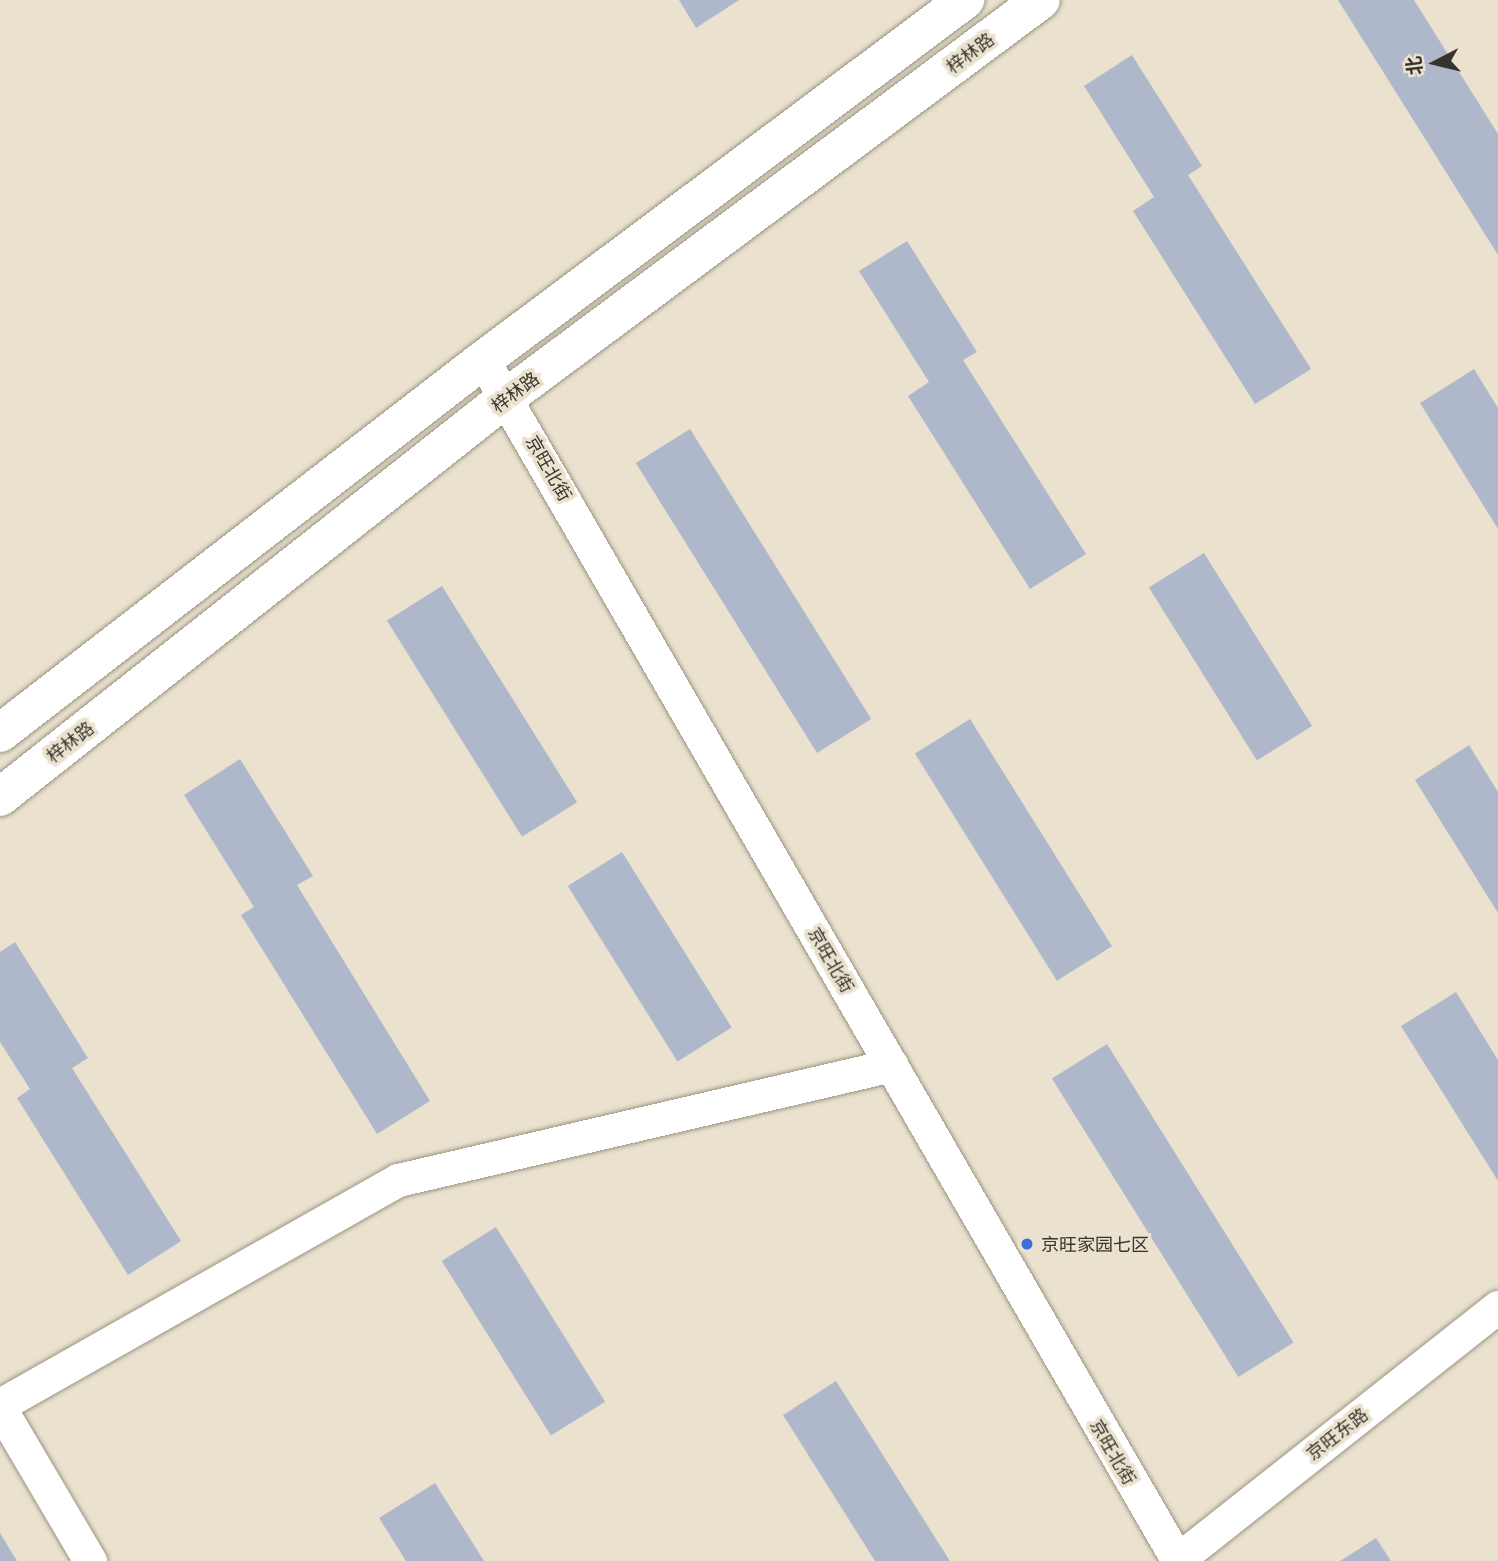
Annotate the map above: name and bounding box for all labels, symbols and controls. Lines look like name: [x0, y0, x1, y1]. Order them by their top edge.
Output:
street label: 梓林路: [942, 28, 998, 78]
north arrow: [1400, 28, 1470, 98]
text: 北: [1401, 55, 1426, 76]
street label: 梓林路: [487, 367, 543, 417]
street label: 京旺北街: [522, 431, 576, 505]
street label: 梓林路: [42, 717, 98, 767]
street label: 京旺北街: [804, 923, 858, 997]
place label: 京旺家园七区: [1041, 1233, 1149, 1255]
marker: 京旺家园七区: [1019, 1236, 1035, 1252]
street label: 京旺东路: [1302, 1403, 1372, 1465]
street label: 京旺北街: [1086, 1415, 1140, 1489]

